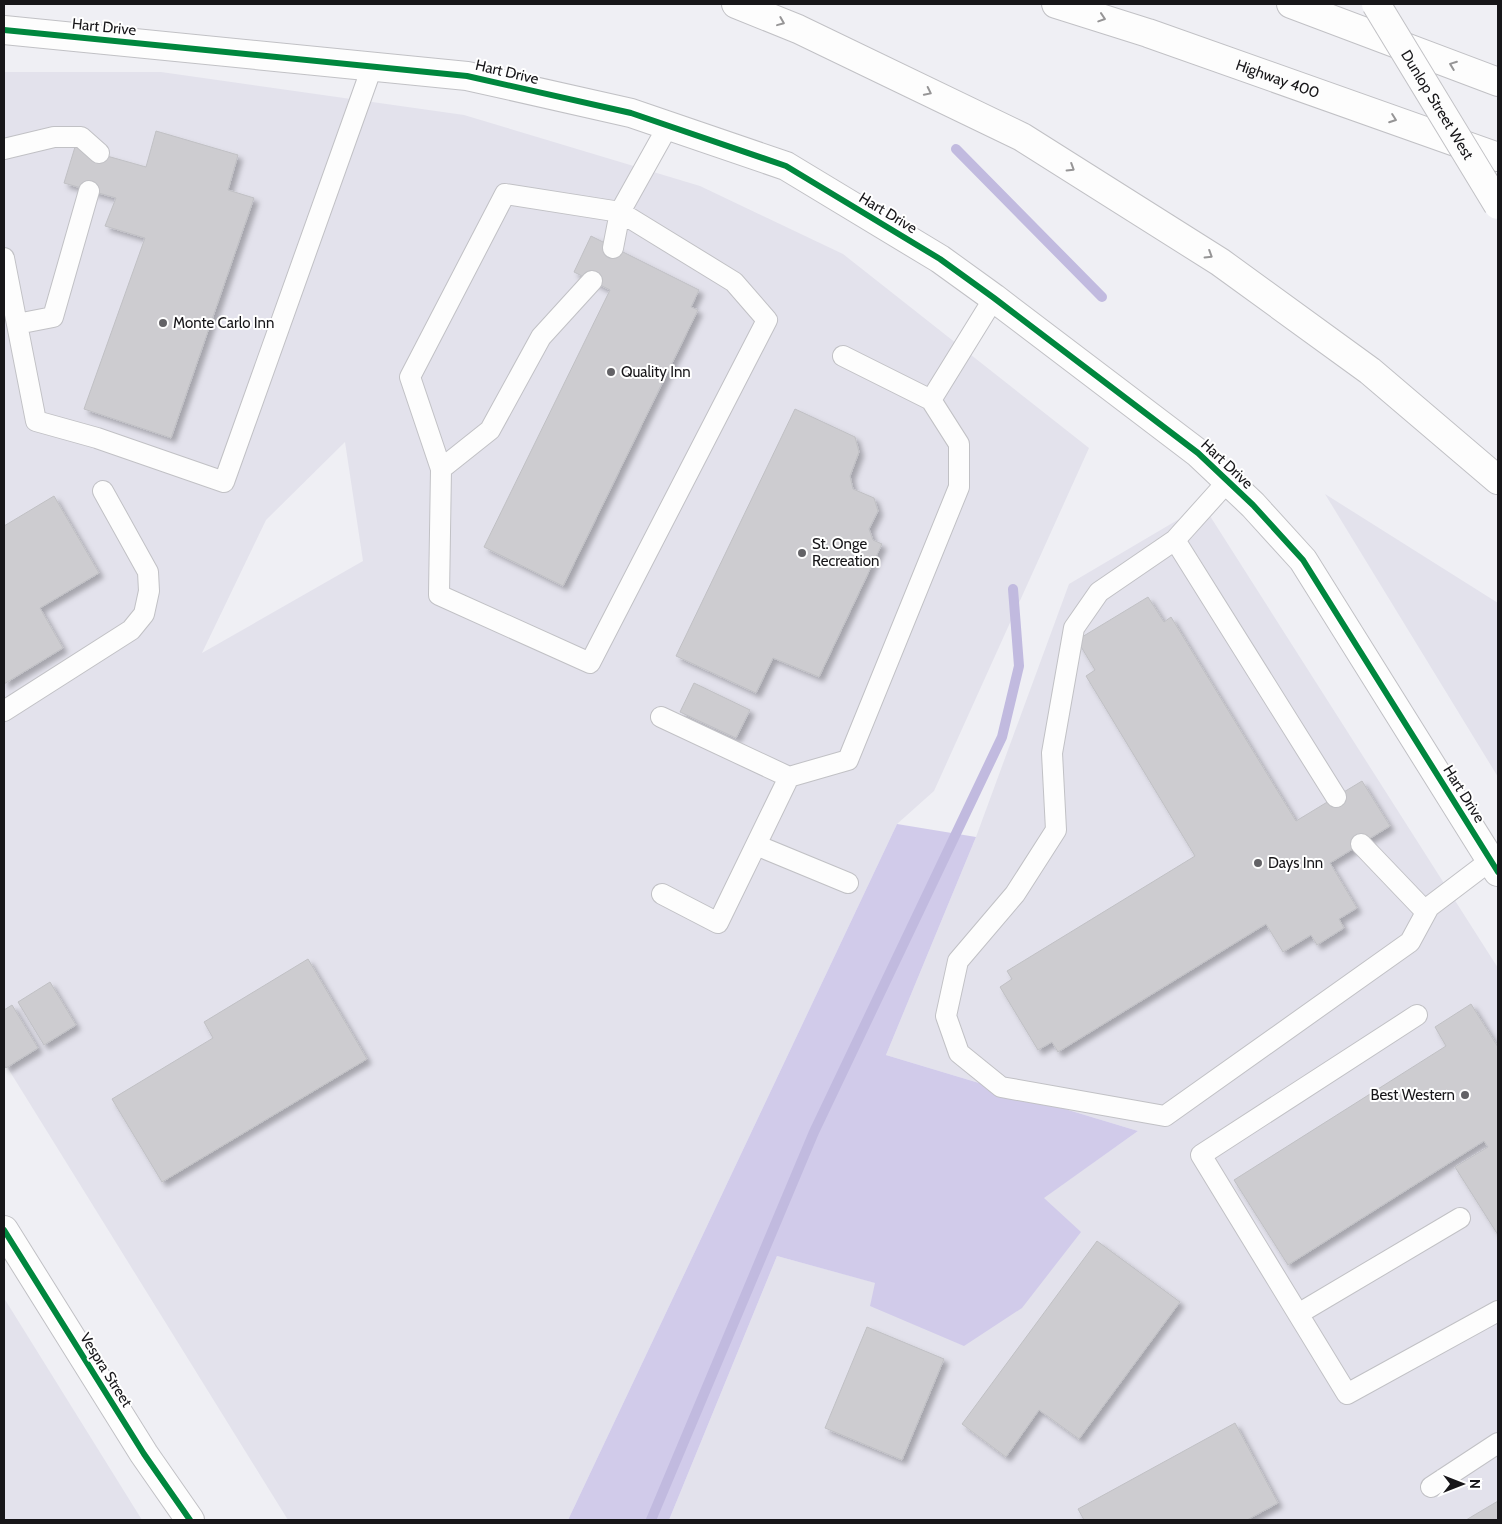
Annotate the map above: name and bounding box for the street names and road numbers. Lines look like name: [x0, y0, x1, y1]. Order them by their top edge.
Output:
street label: Hart Drive: [71, 15, 137, 39]
street label: Dunlop Street West: [1397, 47, 1477, 163]
street label: Hart Drive: [474, 56, 541, 88]
street label: Highway 400: [1233, 56, 1322, 102]
street label: Hart Drive: [856, 189, 921, 237]
street label: Hart Drive: [1197, 435, 1257, 493]
street label: Hart Drive: [1439, 762, 1489, 826]
street label: Vespra Street: [76, 1330, 136, 1410]

